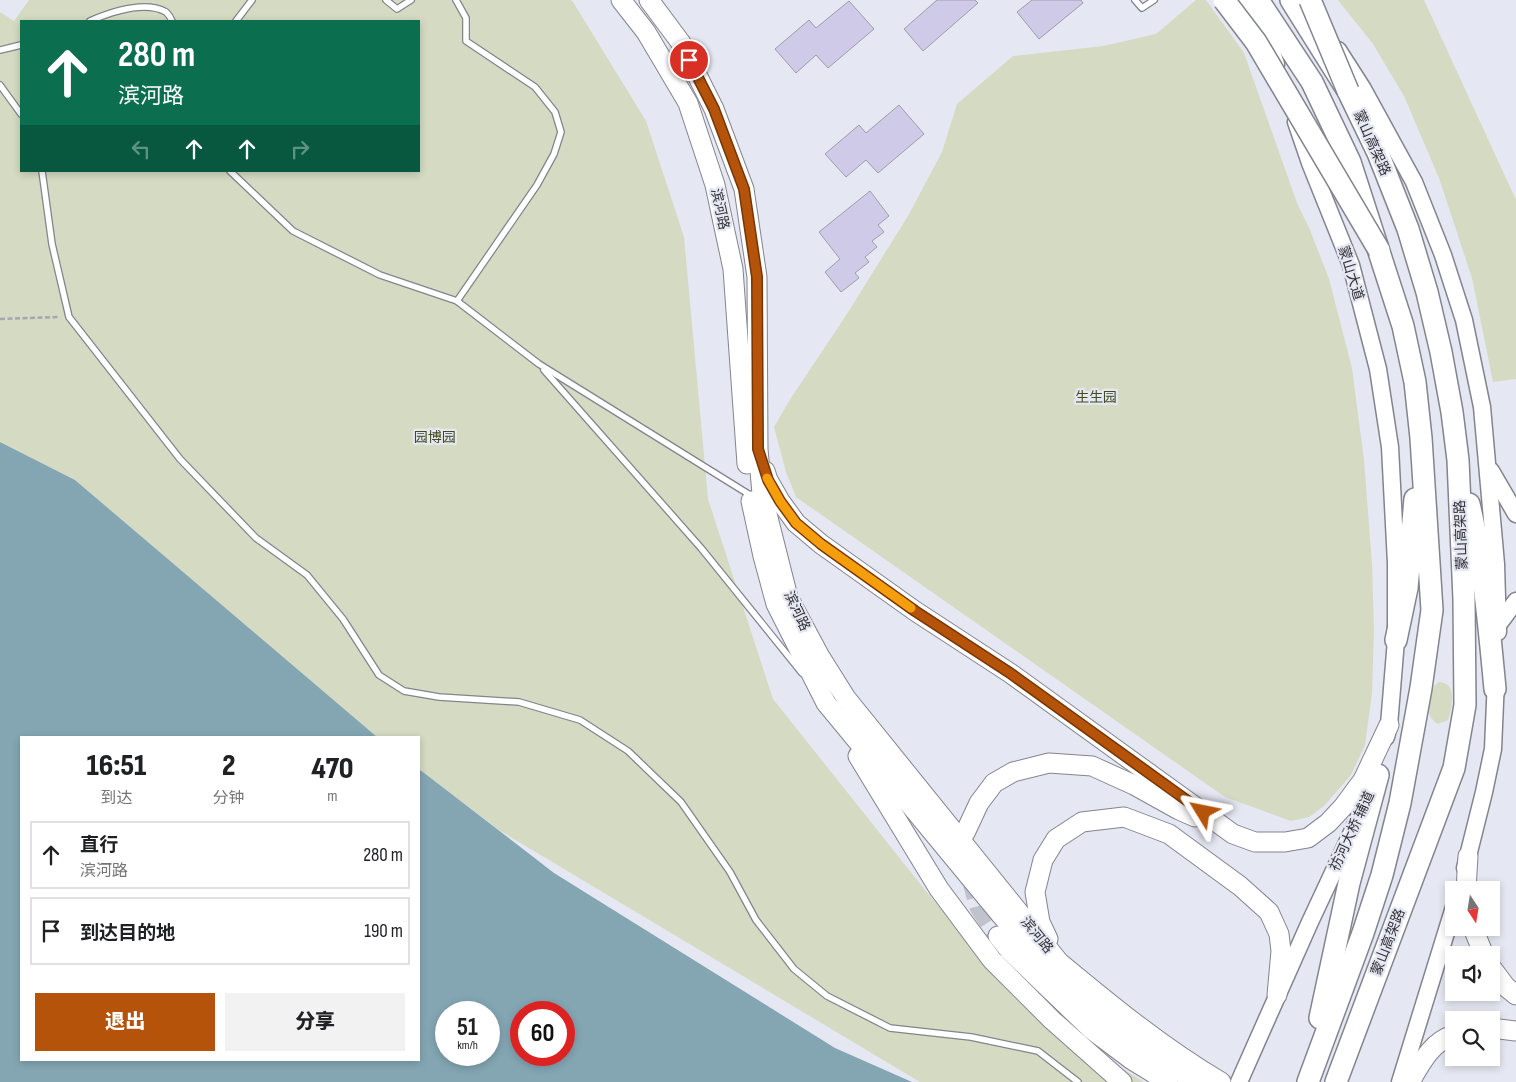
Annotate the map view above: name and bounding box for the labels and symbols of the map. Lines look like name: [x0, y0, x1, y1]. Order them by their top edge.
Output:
pin: [668, 39, 710, 81]
street label: 蒙山高架路: [1350, 108, 1394, 178]
street label: 滨河路: [707, 187, 733, 231]
street label: 蒙山大道: [1335, 244, 1367, 302]
park label: 生生园: [1075, 389, 1117, 406]
park label: 园博园: [414, 429, 456, 446]
street label: 蒙山高架路: [1451, 500, 1471, 570]
street label: 滨河路: [780, 588, 814, 634]
position arrow: [1176, 785, 1228, 837]
street label: 祊河大桥 辅道: [1326, 788, 1378, 874]
north arrow: [1445, 881, 1500, 936]
street label: 蒙山高架路: [1368, 906, 1408, 978]
street label: 滨河路: [1017, 913, 1057, 957]
speed limit sign: 60: [510, 1001, 575, 1066]

